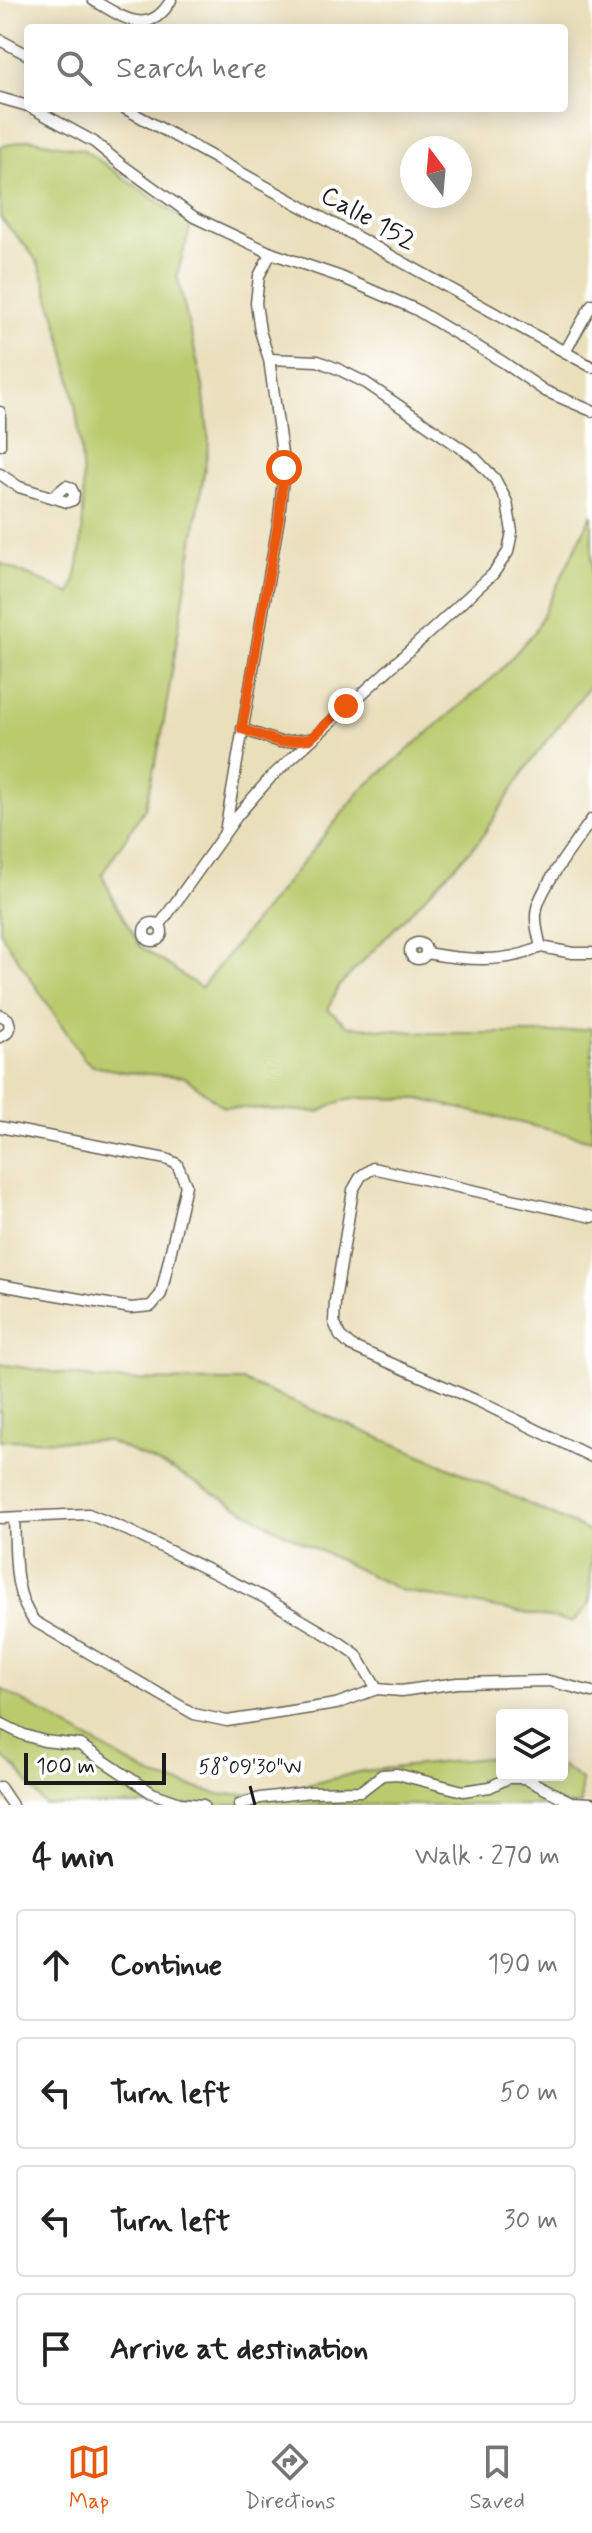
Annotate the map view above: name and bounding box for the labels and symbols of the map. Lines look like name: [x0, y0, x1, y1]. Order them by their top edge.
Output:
north arrow: [400, 136, 472, 208]
street label: Calle 152: [314, 179, 422, 259]
route start: [266, 450, 302, 486]
route end: [328, 688, 364, 724]
scale bar: [24, 1749, 166, 1785]
text: 58°09'30"W: [199, 1754, 301, 1781]

